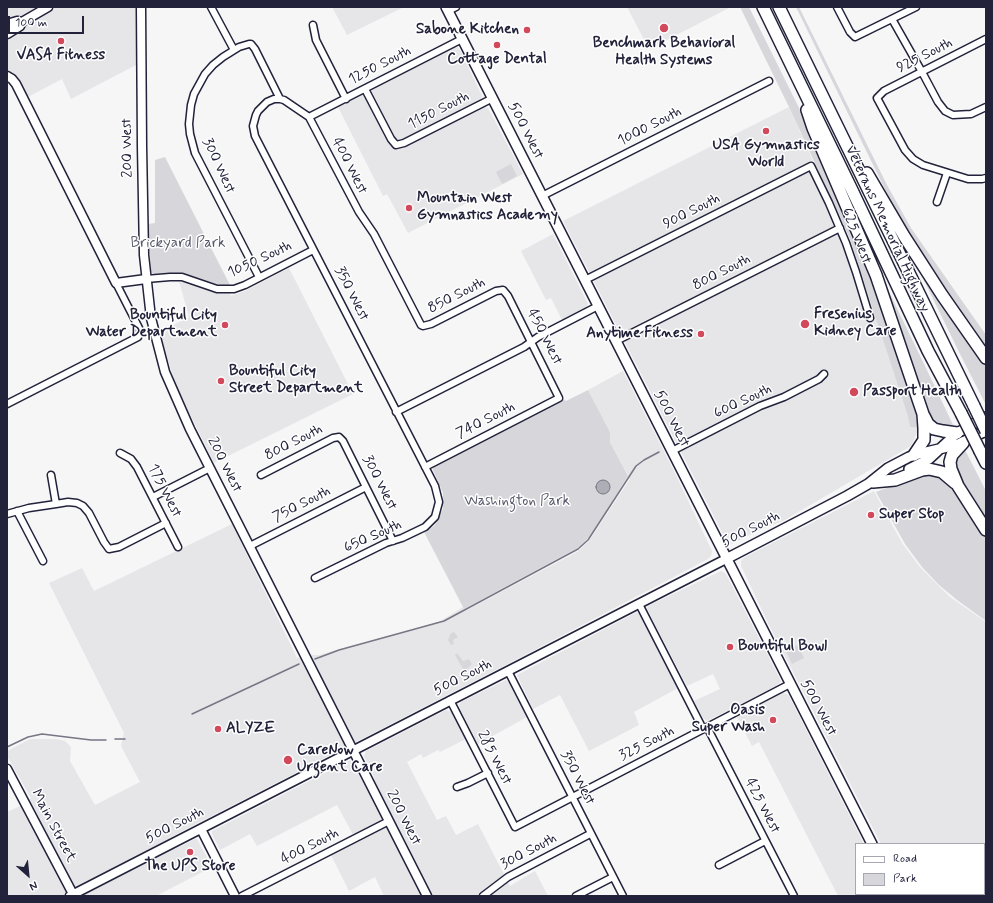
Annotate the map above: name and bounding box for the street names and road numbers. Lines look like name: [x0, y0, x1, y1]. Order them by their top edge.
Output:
street label: 925 South: [894, 34, 956, 78]
street label: 1250 South: [346, 43, 414, 89]
street label: 1150 South: [405, 88, 473, 134]
street label: 500 West: [503, 100, 547, 162]
street label: 1000 South: [615, 103, 685, 151]
street label: 200 West: [118, 118, 138, 178]
street label: 300 West: [197, 135, 239, 197]
street label: 400 West: [327, 135, 371, 197]
street label: Veterans Memorial Highway: [840, 143, 934, 315]
street label: 900 South: [660, 190, 724, 234]
street label: 625 West: [837, 205, 875, 267]
street label: 1050 South: [225, 237, 295, 283]
street label: 800 South: [690, 251, 754, 295]
street label: 350 West: [330, 264, 372, 324]
street label: 850 South: [425, 274, 489, 318]
street label: 450 West: [522, 306, 566, 368]
street label: 600 South: [711, 381, 775, 423]
street label: 500 West: [649, 388, 693, 450]
street label: 740 South: [453, 398, 519, 444]
street label: 800 South: [262, 421, 326, 465]
street label: 200 West: [202, 434, 246, 496]
street label: 300 West: [358, 453, 400, 513]
street label: 175 West: [143, 461, 185, 521]
street label: 750 South: [270, 483, 334, 527]
street label: 500 South: [719, 508, 783, 552]
street label: 650 South: [341, 516, 405, 558]
street label: 500 South: [431, 656, 495, 700]
street label: 500 West: [796, 677, 840, 739]
street label: 325 South: [616, 722, 678, 766]
street label: 285 West: [473, 728, 515, 788]
street label: 350 West: [556, 748, 598, 808]
street label: 425 West: [740, 775, 784, 837]
street label: Main Street: [26, 787, 80, 865]
street label: 200 West: [381, 787, 425, 849]
street label: 500 South: [143, 804, 207, 848]
street label: 400 South: [278, 825, 342, 869]
street label: 300 South: [498, 830, 560, 874]

